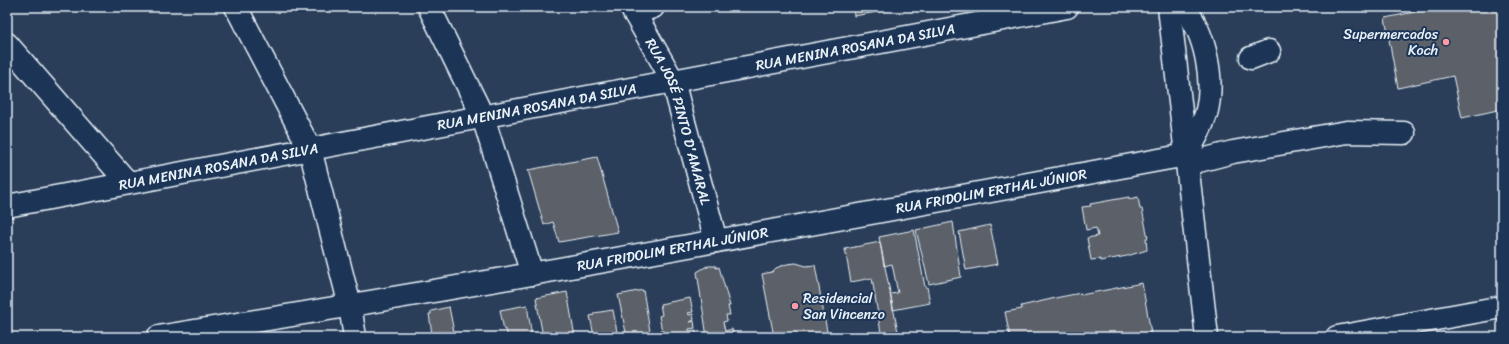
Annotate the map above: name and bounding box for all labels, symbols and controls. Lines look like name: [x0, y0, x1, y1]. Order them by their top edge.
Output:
street label: RUA MENINA ROSANA DA SILVA: [754, 16, 957, 78]
place label: Supermercados Koch: [1343, 22, 1439, 63]
street label: RUA JOSÉ PINTO D'AMARAL: [638, 33, 718, 208]
marker: Supermercados Koch: [1441, 37, 1451, 47]
street label: RUA MENINA ROSANA DA SILVA: [435, 76, 638, 137]
street label: RUA MENINA ROSANA DA SILVA: [117, 135, 320, 197]
street label: RUA FRIDOLIM ERTHAL JÚNIOR: [894, 161, 1089, 221]
street label: RUA FRIDOLIM ERTHAL JÚNIOR: [575, 219, 771, 278]
place label: Residencial San Vincenzo: [803, 286, 885, 327]
marker: Residencial San Vincenzo: [790, 301, 800, 311]

